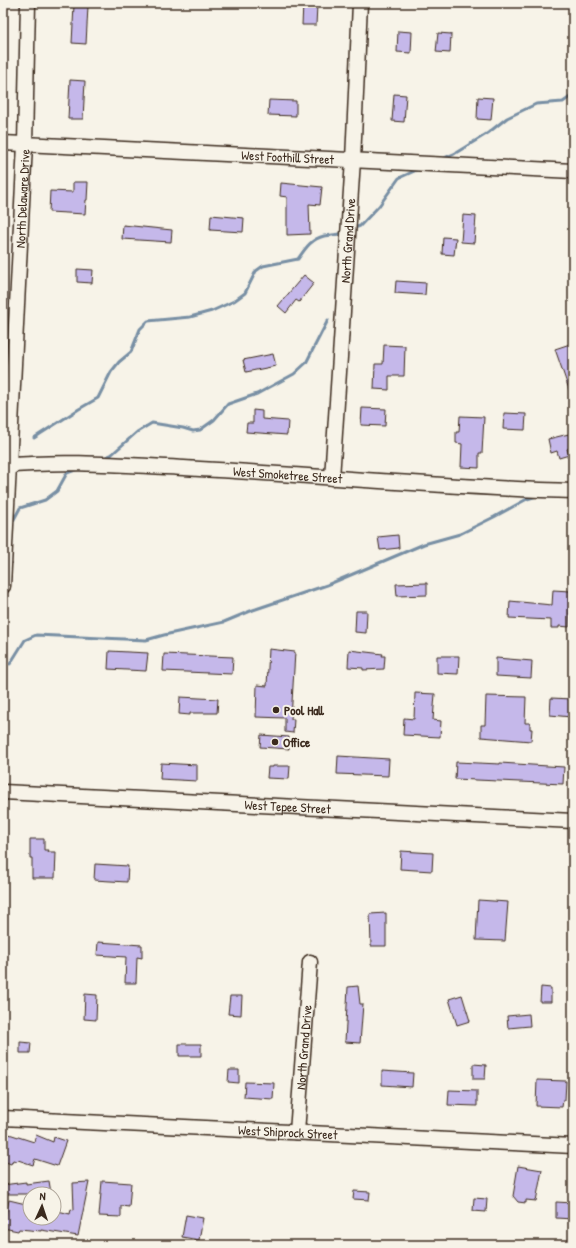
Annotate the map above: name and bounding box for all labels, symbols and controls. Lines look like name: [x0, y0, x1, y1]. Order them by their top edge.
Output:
street label: West Foothill Street: [241, 146, 335, 168]
street label: North Delaware Drive: [11, 149, 34, 248]
street label: North Grand Drive: [336, 198, 359, 284]
street label: West Smoketree Street: [232, 462, 343, 487]
place label: Pool Hall: [284, 701, 324, 719]
marker: Pool Hall: [271, 705, 281, 715]
place label: Office: [283, 733, 311, 751]
marker: Office: [270, 737, 280, 747]
street label: West Tepee Street: [244, 795, 332, 818]
street label: North Grand Drive: [291, 1004, 316, 1090]
street label: West Shiprock Street: [237, 1121, 338, 1143]
north arrow: [22, 1186, 62, 1226]
text: N: [39, 1189, 46, 1203]

